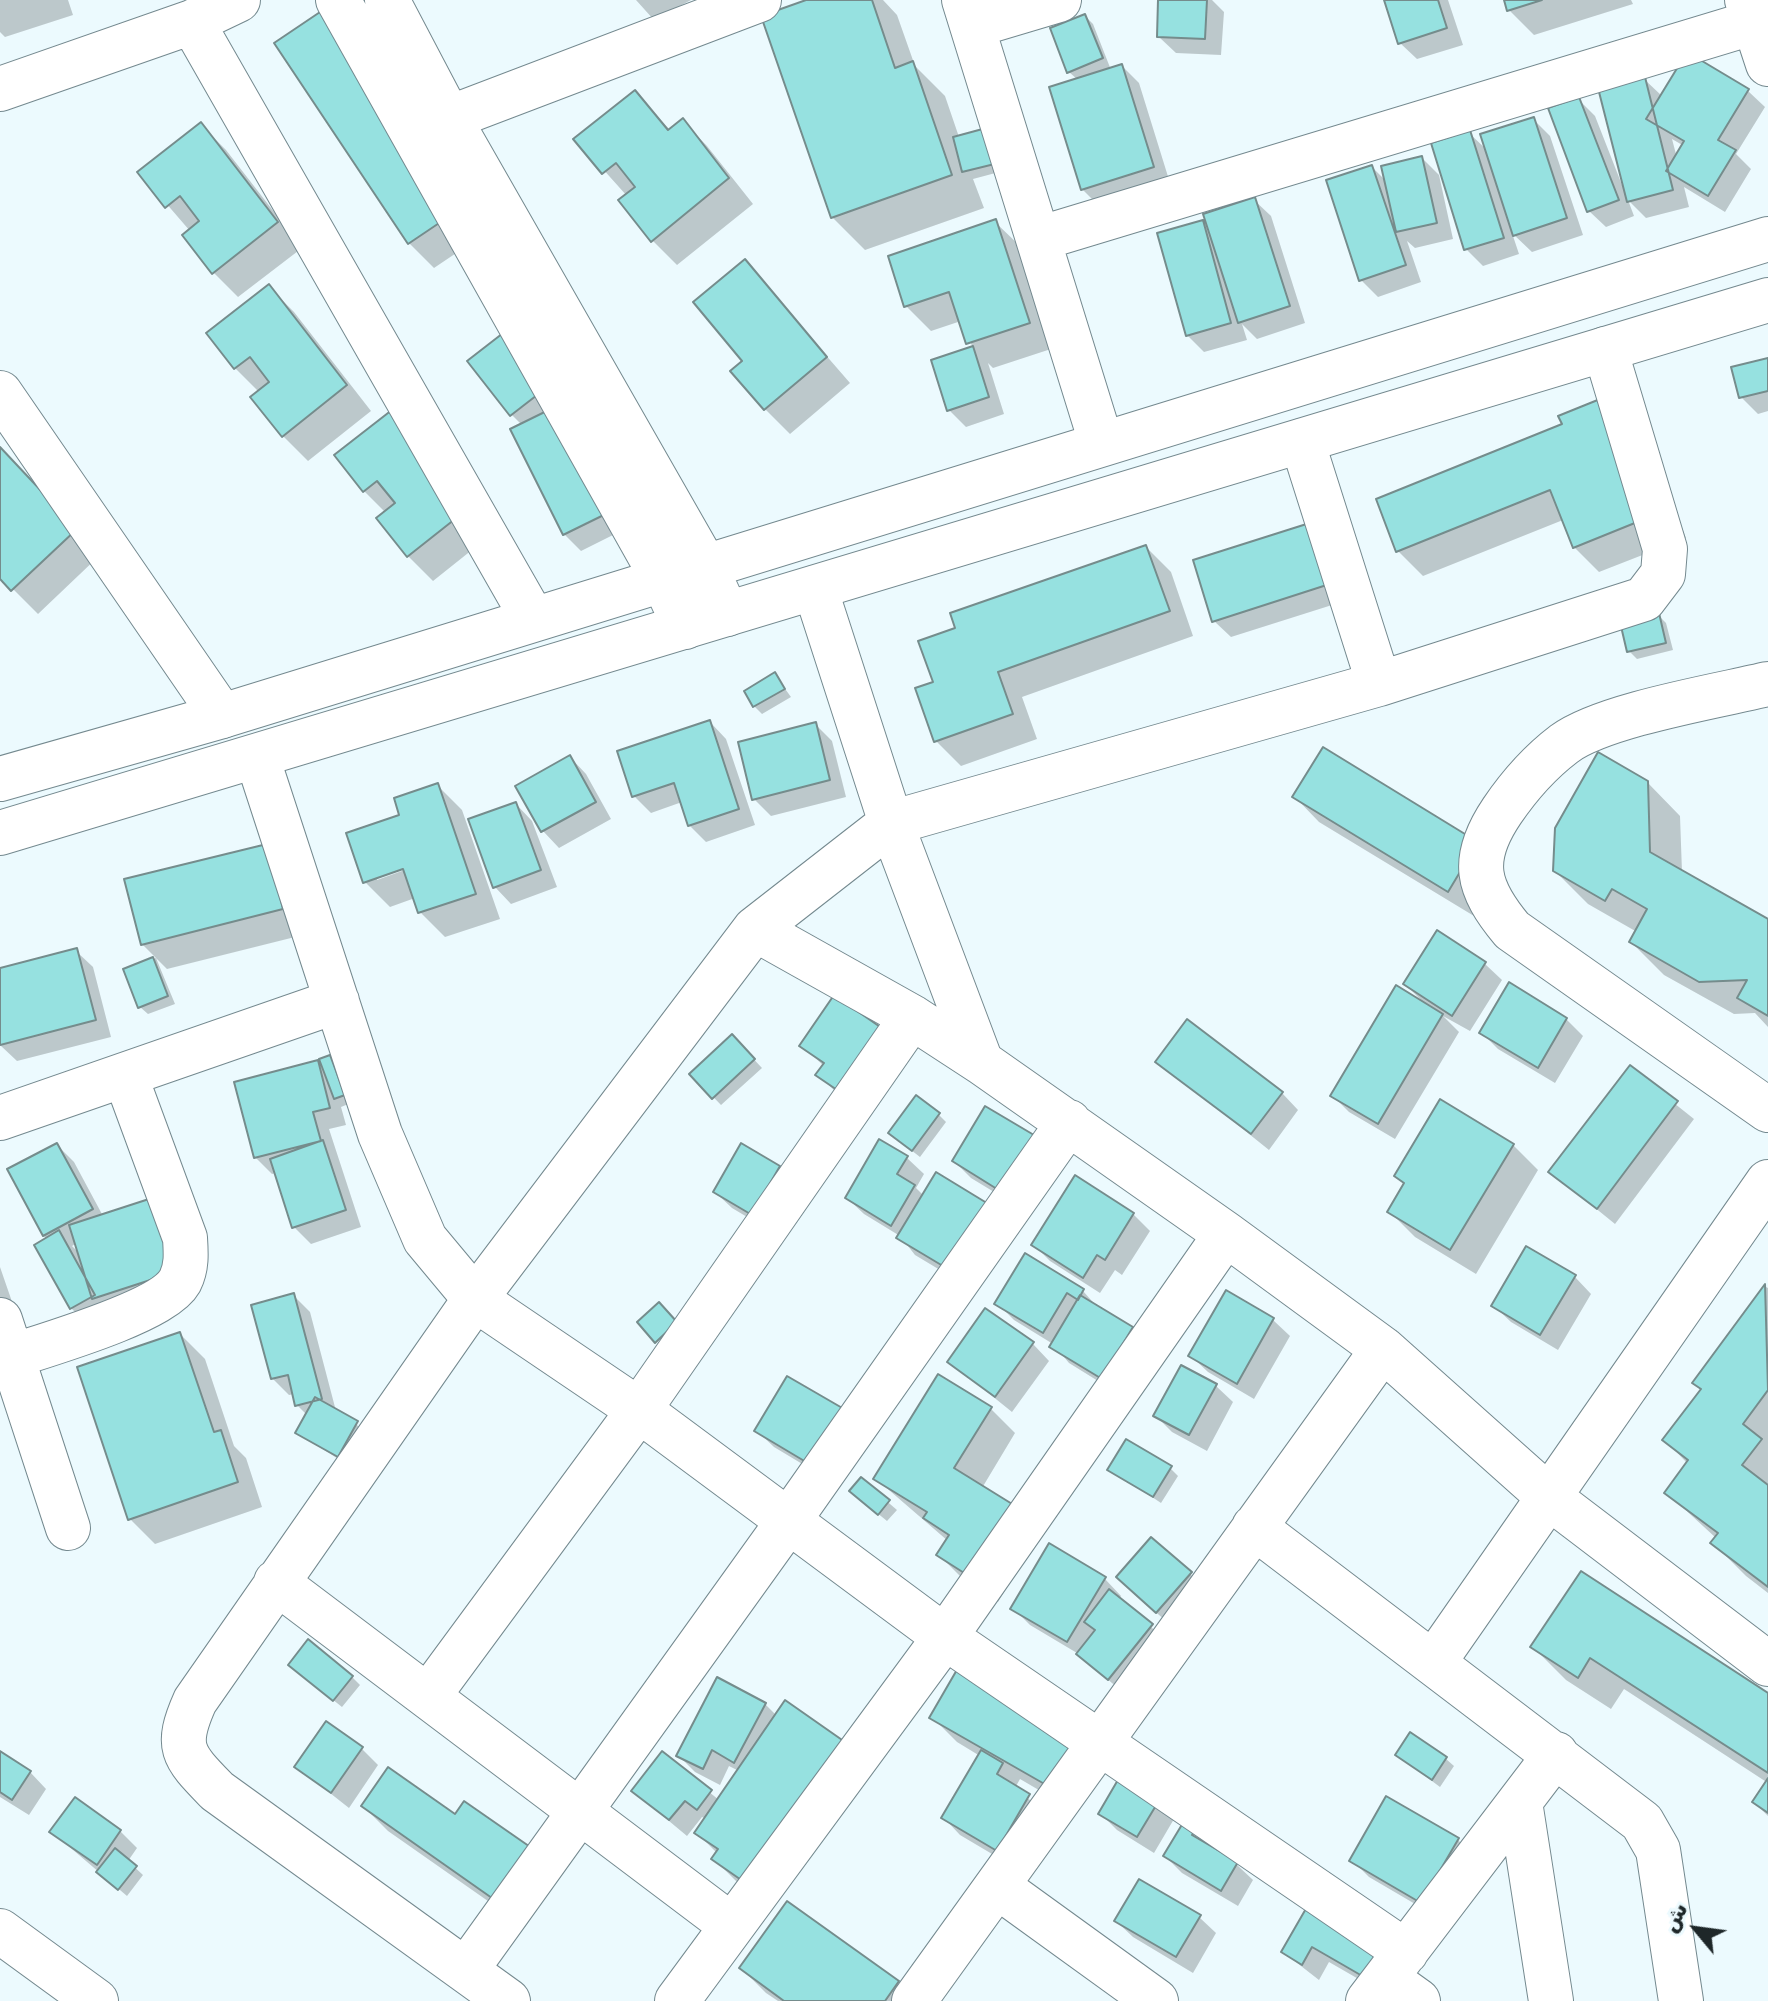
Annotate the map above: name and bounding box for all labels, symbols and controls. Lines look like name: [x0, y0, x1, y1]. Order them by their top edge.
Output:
north arrow: [1656, 1889, 1736, 1969]
text: ش: [1656, 1898, 1693, 1936]

